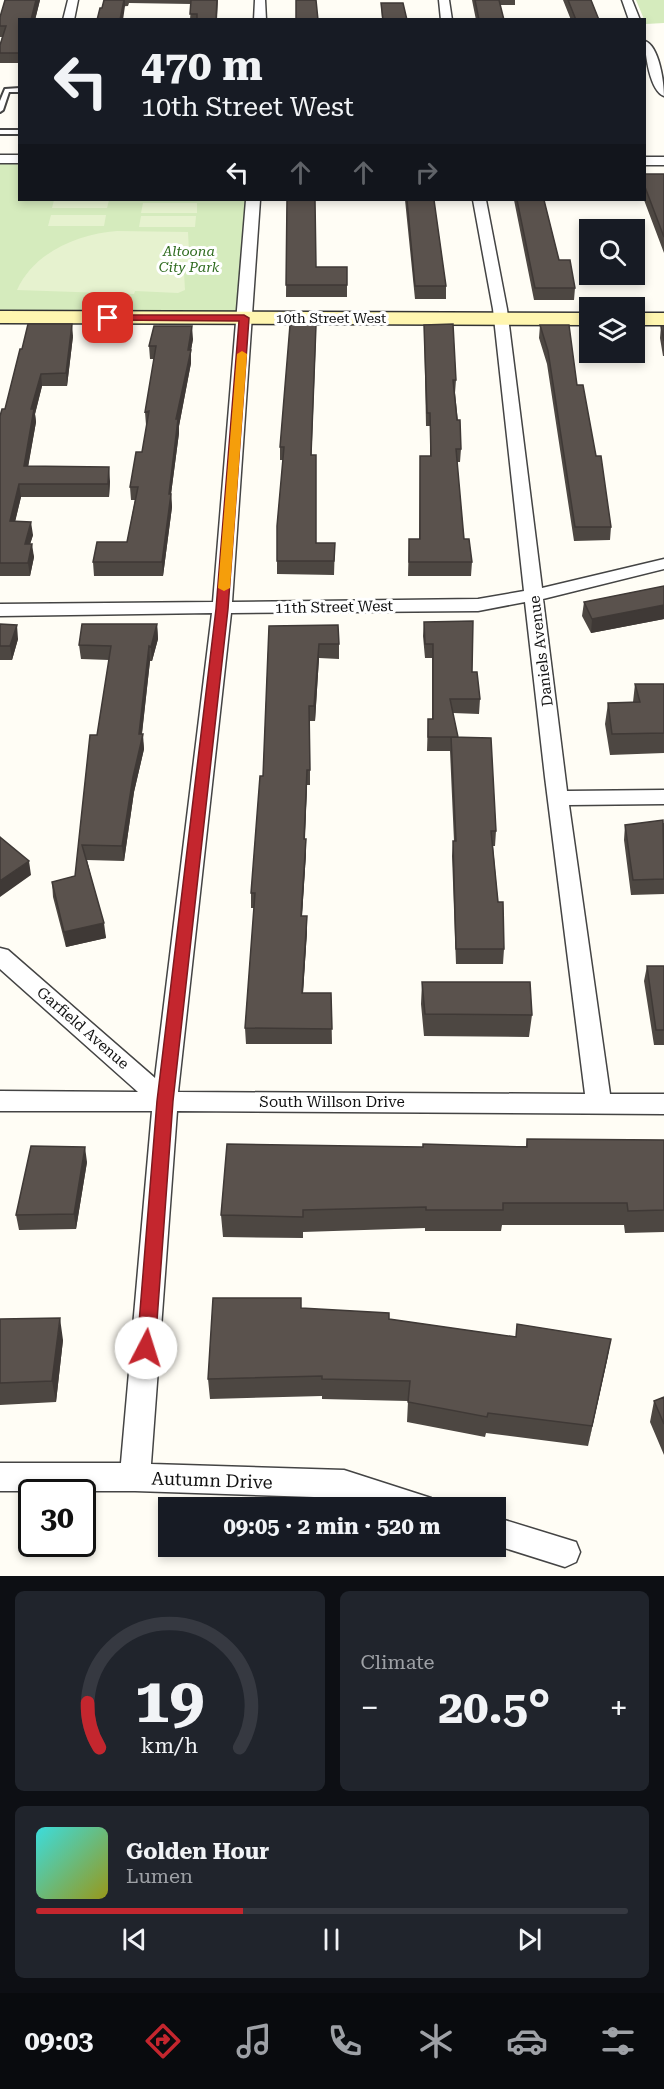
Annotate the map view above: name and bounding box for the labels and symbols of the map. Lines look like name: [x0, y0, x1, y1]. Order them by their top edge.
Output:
park label: Altoona City Park: [159, 243, 220, 275]
pin: [82, 292, 133, 343]
street label: 10th Street West: [276, 310, 386, 326]
street label: Daniels Avenue: [525, 595, 557, 707]
street label: 11th Street West: [275, 597, 394, 617]
street label: Garfield Avenue: [33, 983, 133, 1073]
street label: South Willson Drive: [259, 1093, 405, 1111]
position arrow: [114, 1316, 178, 1380]
street label: Autumn Drive: [151, 1467, 273, 1493]
speed limit sign: 30: [18, 1479, 96, 1557]

